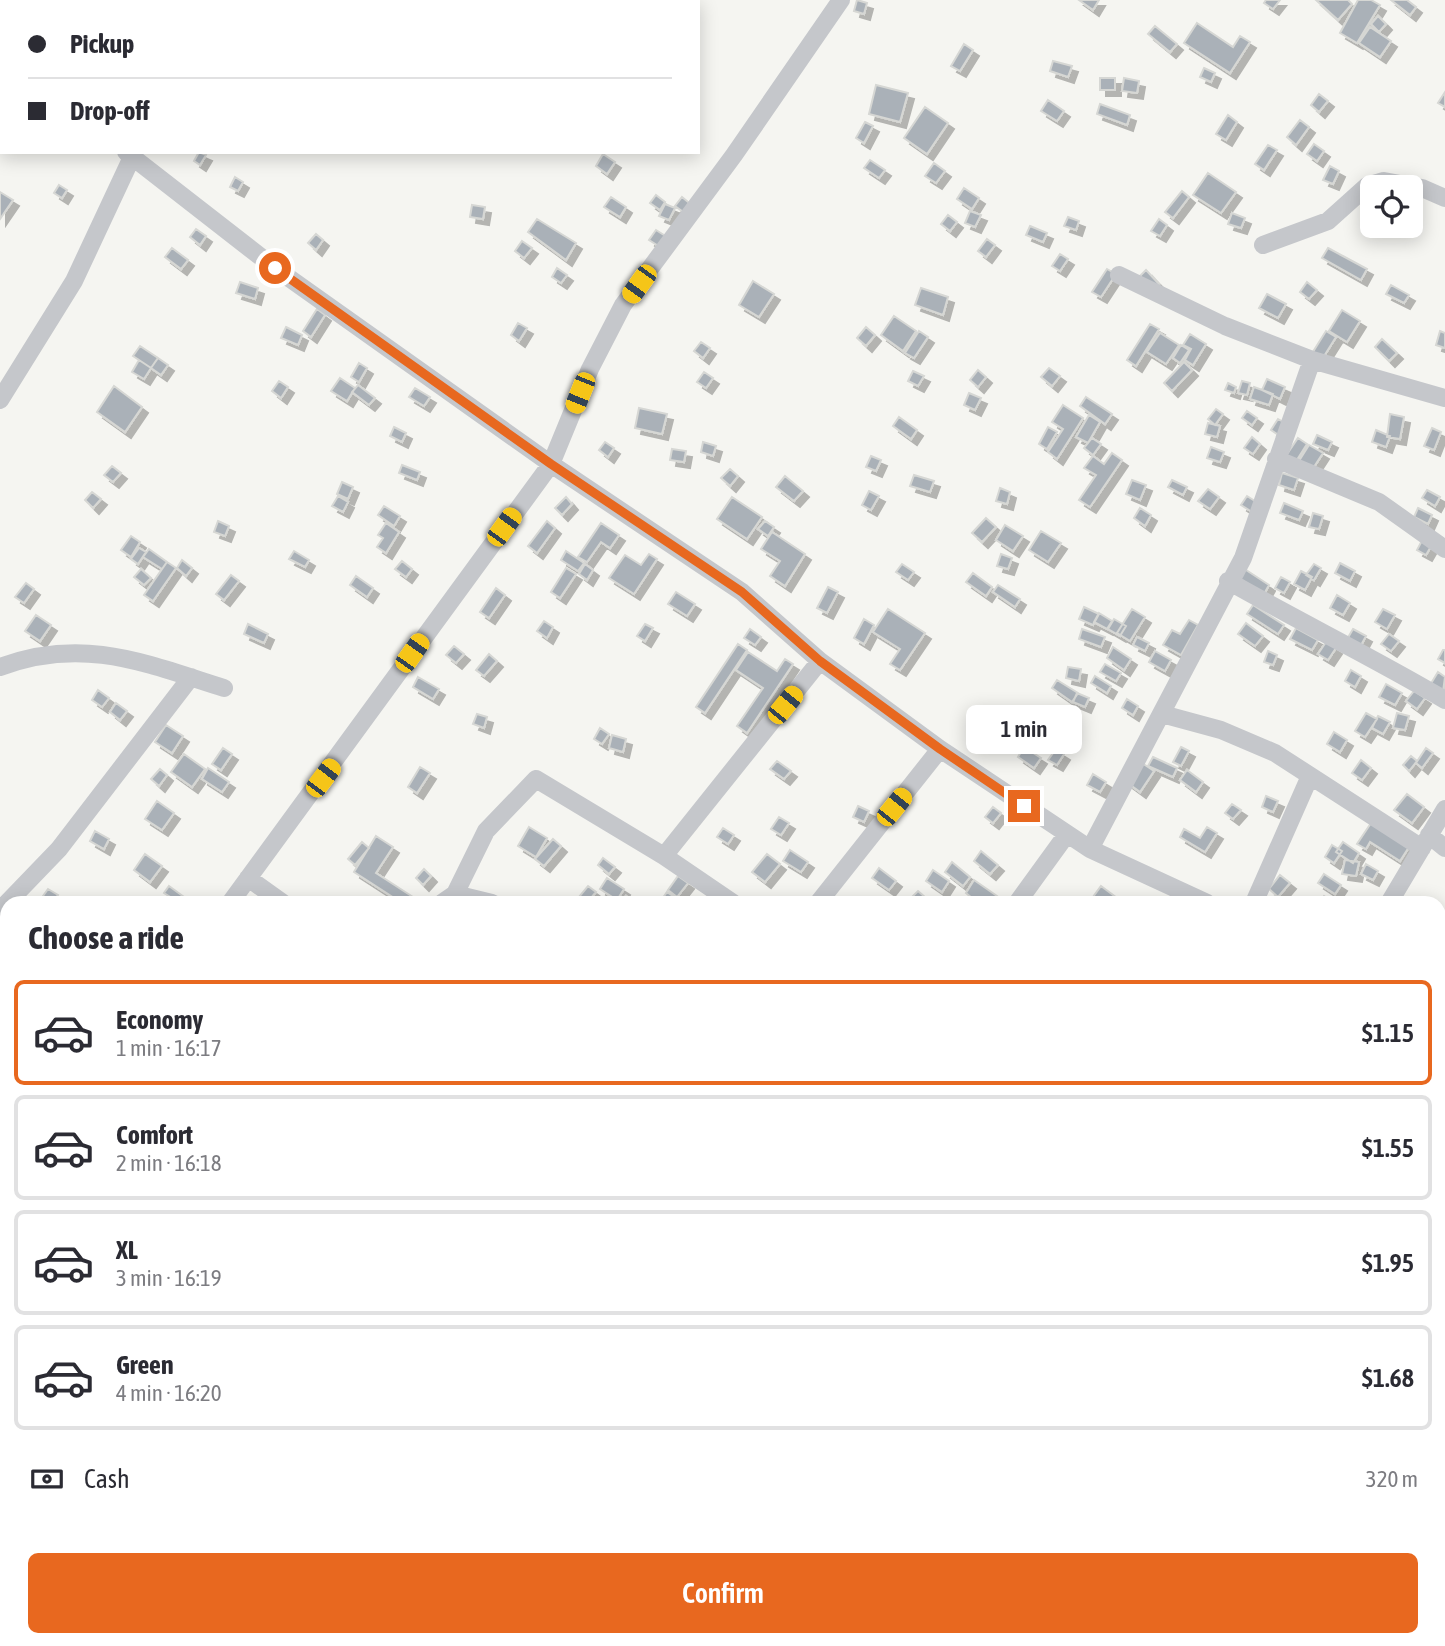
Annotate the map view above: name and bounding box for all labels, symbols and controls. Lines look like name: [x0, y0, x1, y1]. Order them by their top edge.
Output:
text: Pickup: [70, 29, 134, 59]
text: Drop-off: [70, 96, 150, 126]
map controls: [1360, 175, 1423, 238]
button: locate: [1360, 175, 1423, 238]
route start: [259, 252, 291, 284]
car: [619, 261, 660, 307]
car: [563, 370, 598, 416]
car: [484, 504, 525, 550]
car: [392, 630, 433, 676]
car: [764, 682, 807, 728]
callout: 1 min: [966, 704, 1082, 754]
text: 1 min: [1001, 716, 1047, 742]
car: [302, 755, 345, 801]
car: [873, 784, 916, 830]
route end: [1008, 790, 1040, 822]
text: Choose a ride: [28, 919, 184, 956]
icon: car: [32, 1001, 95, 1064]
text: Economy: [116, 1005, 203, 1035]
text: $1.15: [1362, 1018, 1414, 1048]
text: 1 min · 16:17: [116, 1035, 222, 1061]
icon: car: [32, 1116, 95, 1179]
text: Comfort: [116, 1120, 193, 1150]
text: $1.55: [1362, 1133, 1414, 1163]
text: 2 min · 16:18: [116, 1150, 222, 1176]
icon: car: [32, 1231, 95, 1294]
text: XL: [116, 1235, 138, 1265]
text: $1.95: [1362, 1248, 1414, 1278]
text: 3 min · 16:19: [116, 1265, 222, 1291]
icon: car: [32, 1346, 95, 1409]
text: Green: [116, 1350, 174, 1380]
text: $1.68: [1362, 1363, 1414, 1393]
text: 4 min · 16:20: [116, 1380, 222, 1406]
icon: cash: [28, 1460, 66, 1498]
text: Cash: [84, 1464, 130, 1494]
text: 320 m: [1366, 1466, 1418, 1492]
button: Confirm: [28, 1553, 1418, 1633]

